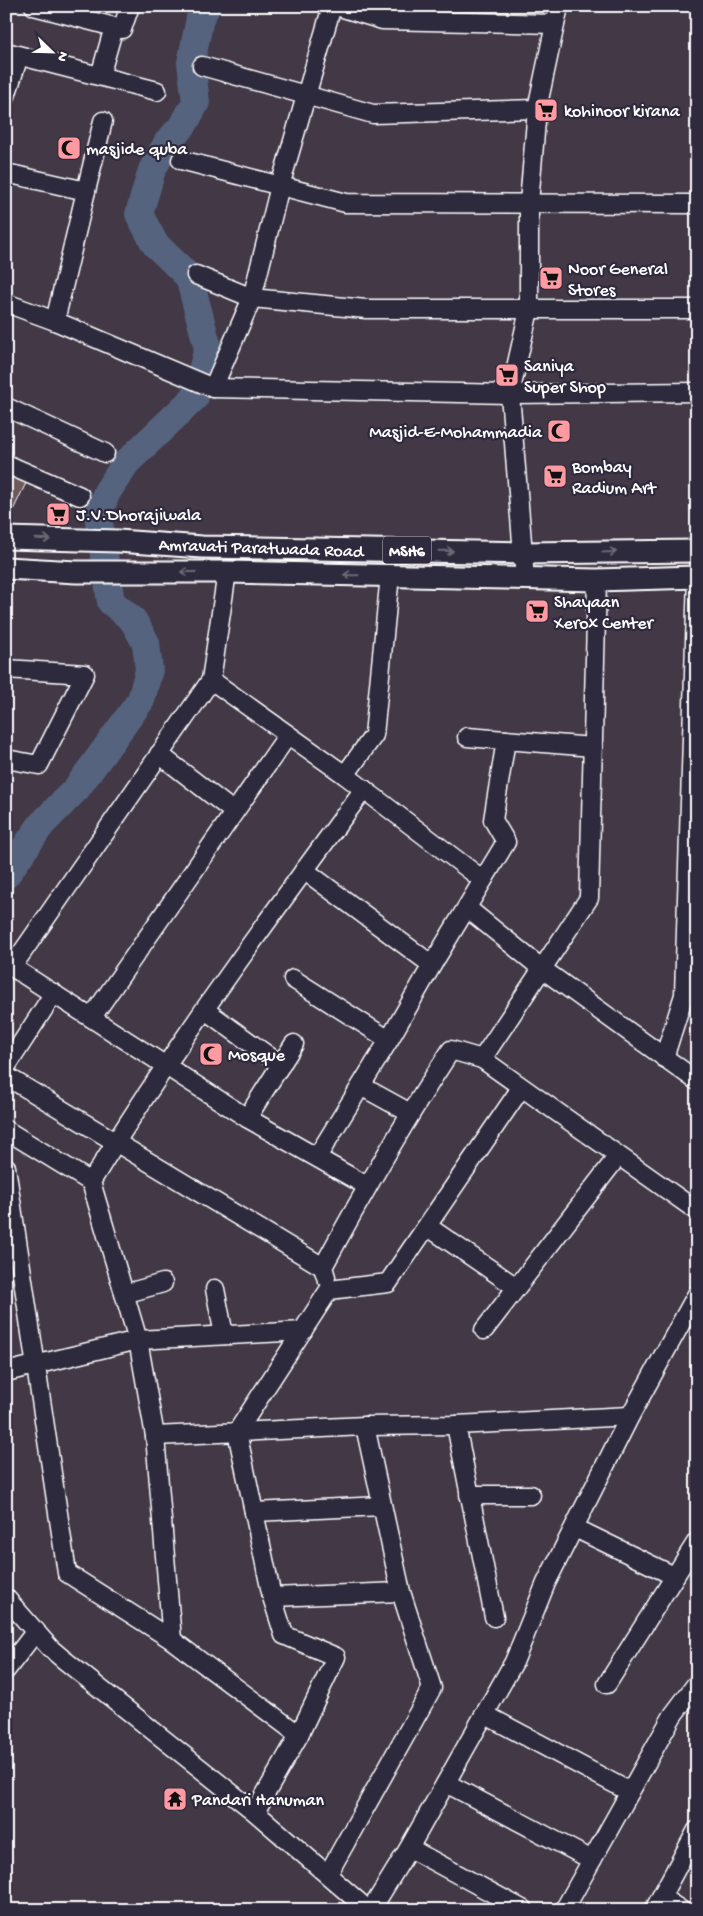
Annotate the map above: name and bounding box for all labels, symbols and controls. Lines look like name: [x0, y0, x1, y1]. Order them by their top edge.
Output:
north arrow: [28, 28, 78, 78]
text: N: [52, 49, 71, 64]
supermarket icon: kohinoor kirana: [533, 97, 559, 123]
place label: kohinoor kirana: [564, 102, 681, 123]
mosque icon: masjide quba: [56, 135, 82, 161]
place label: masjide quba: [86, 140, 188, 161]
place label: Noor General Stores: [568, 260, 668, 302]
supermarket icon: Noor General Stores: [538, 265, 564, 291]
place label: Saniya Super Shop: [524, 357, 606, 399]
supermarket icon: Saniya Super Shop: [494, 362, 520, 388]
mosque icon: Masjid-E-Mohammadia: [546, 418, 572, 444]
place label: Masjid-E-Mohammadia: [369, 423, 543, 444]
place label: Bombay Radium Art: [571, 458, 657, 500]
supermarket icon: Bombay Radium Art: [542, 463, 568, 489]
supermarket icon: J.V.Dhorajiwala: [45, 501, 71, 527]
place label: J.V.Dhorajiwala: [76, 506, 202, 527]
one-way arrow: [35, 535, 51, 544]
street label: Amravati Paratwada Road: [158, 535, 365, 564]
road number: MSH6: [383, 536, 431, 564]
one-way arrow: [438, 546, 454, 556]
one-way arrow: [600, 547, 617, 557]
one-way arrow: [180, 567, 196, 577]
one-way arrow: [343, 570, 359, 579]
place label: Shayaan Xerox Center: [553, 593, 655, 635]
supermarket icon: Shayaan Xerox Center: [524, 598, 550, 624]
mosque icon: Mosque: [198, 1041, 224, 1067]
place label: Mosque: [228, 1046, 286, 1067]
temple icon: Pandari Hanuman: [162, 1786, 188, 1812]
place label: Pandari Hanuman: [191, 1791, 325, 1812]

